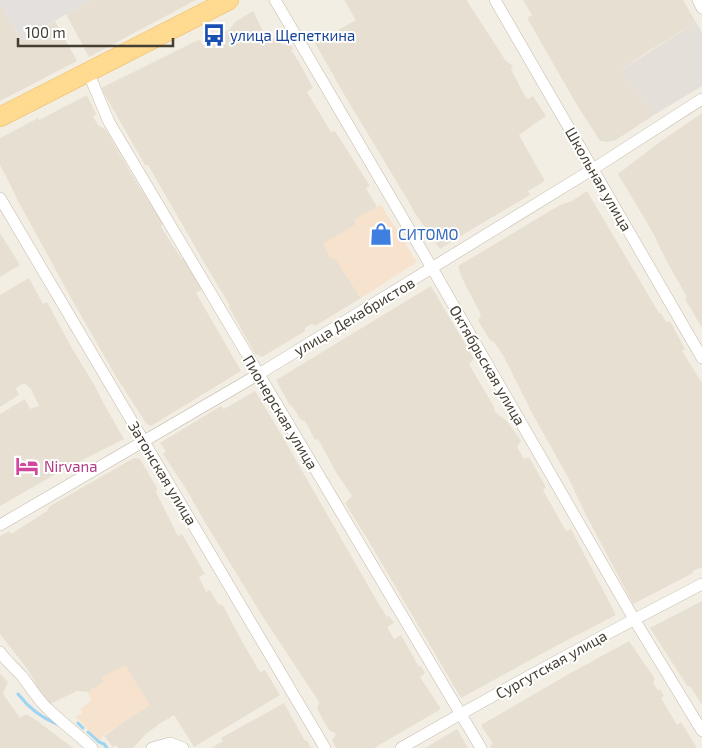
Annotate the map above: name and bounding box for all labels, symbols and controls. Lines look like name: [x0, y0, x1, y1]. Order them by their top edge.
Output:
scale bar: [18, 15, 172, 47]
bus stop icon: улица Щепеткина: [201, 22, 227, 48]
text: 100 m: [25, 23, 66, 41]
place label: улица Щепеткина: [230, 26, 355, 45]
street label: Школьная улица: [561, 124, 636, 235]
shop icon: СИТОМО: [368, 221, 394, 247]
place label: СИТОМО: [398, 225, 459, 243]
street label: улица Декабристов: [290, 273, 418, 360]
street label: Октябрьская улица: [445, 302, 530, 429]
street label: Пионерская улица: [239, 352, 322, 473]
street label: Затонская улица: [124, 418, 201, 529]
hotel icon: Nirvana: [14, 453, 40, 479]
place label: Nirvana: [44, 457, 97, 475]
street label: Сургутская улица: [492, 626, 610, 703]

